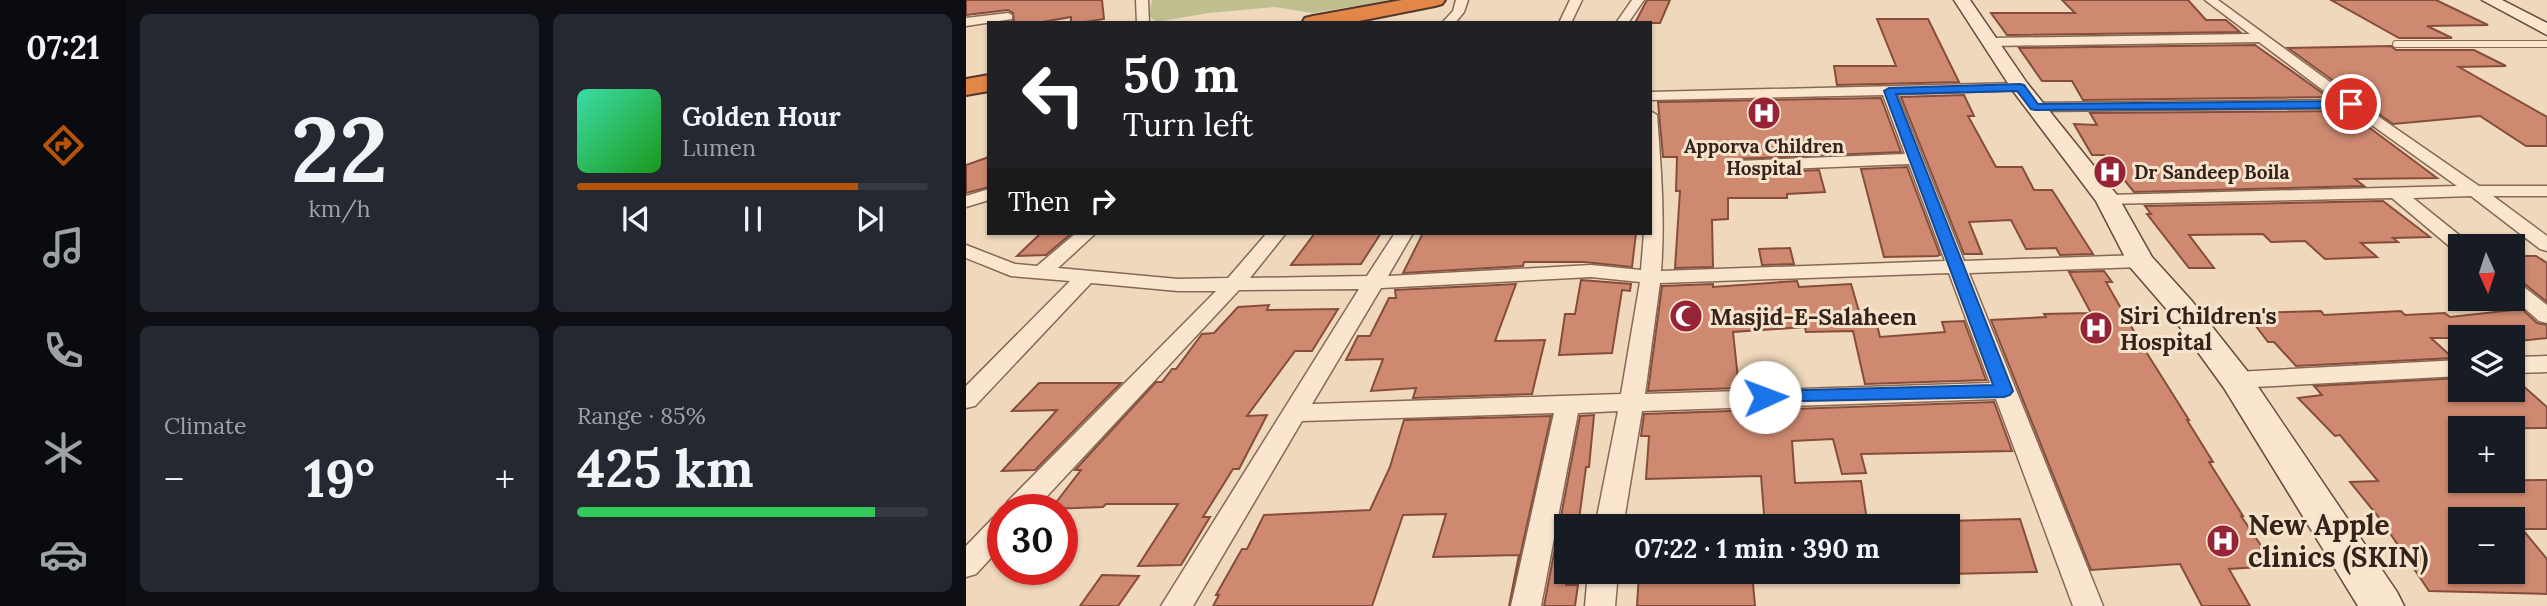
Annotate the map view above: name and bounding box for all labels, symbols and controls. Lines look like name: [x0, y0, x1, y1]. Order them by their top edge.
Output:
text: 07:21: [26, 27, 100, 68]
text: 50 m: [1123, 43, 1239, 105]
icon: left: [1008, 49, 1099, 140]
pin: [2321, 74, 2381, 134]
icon: arrive: [2332, 85, 2370, 123]
text: 22: [291, 90, 388, 207]
hospital icon: Apporva Children Hospital: [1745, 94, 1783, 132]
text: Golden Hour: [682, 100, 841, 133]
text: Turn left: [1123, 104, 1253, 145]
icon: directions: [39, 121, 88, 170]
text: Lumen: [682, 133, 756, 162]
place label: Apporva Children Hospital: [1684, 134, 1844, 180]
hospital icon: Dr Sandeep Boila: [2091, 153, 2129, 191]
place label: Dr Sandeep Boila: [2134, 160, 2290, 184]
icon: right: [1084, 182, 1122, 220]
text: Then: [1008, 185, 1070, 218]
text: km/h: [308, 194, 371, 223]
icon: previous: [617, 200, 655, 238]
icon: pause: [734, 200, 772, 238]
icon: next: [851, 200, 889, 238]
icon: music: [39, 223, 88, 272]
north arrow: [2448, 234, 2525, 312]
map controls: [2448, 234, 2525, 584]
mosque icon: Masjid-E-Salaheen: [1667, 297, 1705, 335]
place label: Siri Children's Hospital: [2120, 301, 2277, 356]
place label: Masjid-E-Salaheen: [1710, 302, 1917, 331]
hospital icon: Siri Children's Hospital: [2077, 309, 2115, 347]
button: layers: [2448, 325, 2525, 402]
icon: phone: [39, 326, 88, 375]
position arrow: [1728, 360, 1802, 434]
text: Range · 85%: [577, 401, 706, 430]
text: Climate: [164, 411, 246, 440]
button: +: [2448, 416, 2525, 493]
icon: climate: [39, 428, 88, 477]
text: 425 km: [577, 435, 754, 501]
text: 19°: [304, 445, 375, 511]
text: −: [164, 455, 184, 503]
text: +: [495, 455, 515, 503]
speed limit sign: 30: [987, 494, 1078, 585]
place label: New Apple clinics (SKIN): [2248, 507, 2428, 575]
button: −: [2448, 507, 2525, 584]
hospital icon: New Apple clinics (SKIN): [2204, 522, 2242, 560]
icon: car: [39, 530, 88, 579]
text: 07:22 · 1 min · 390 m: [1634, 532, 1880, 565]

